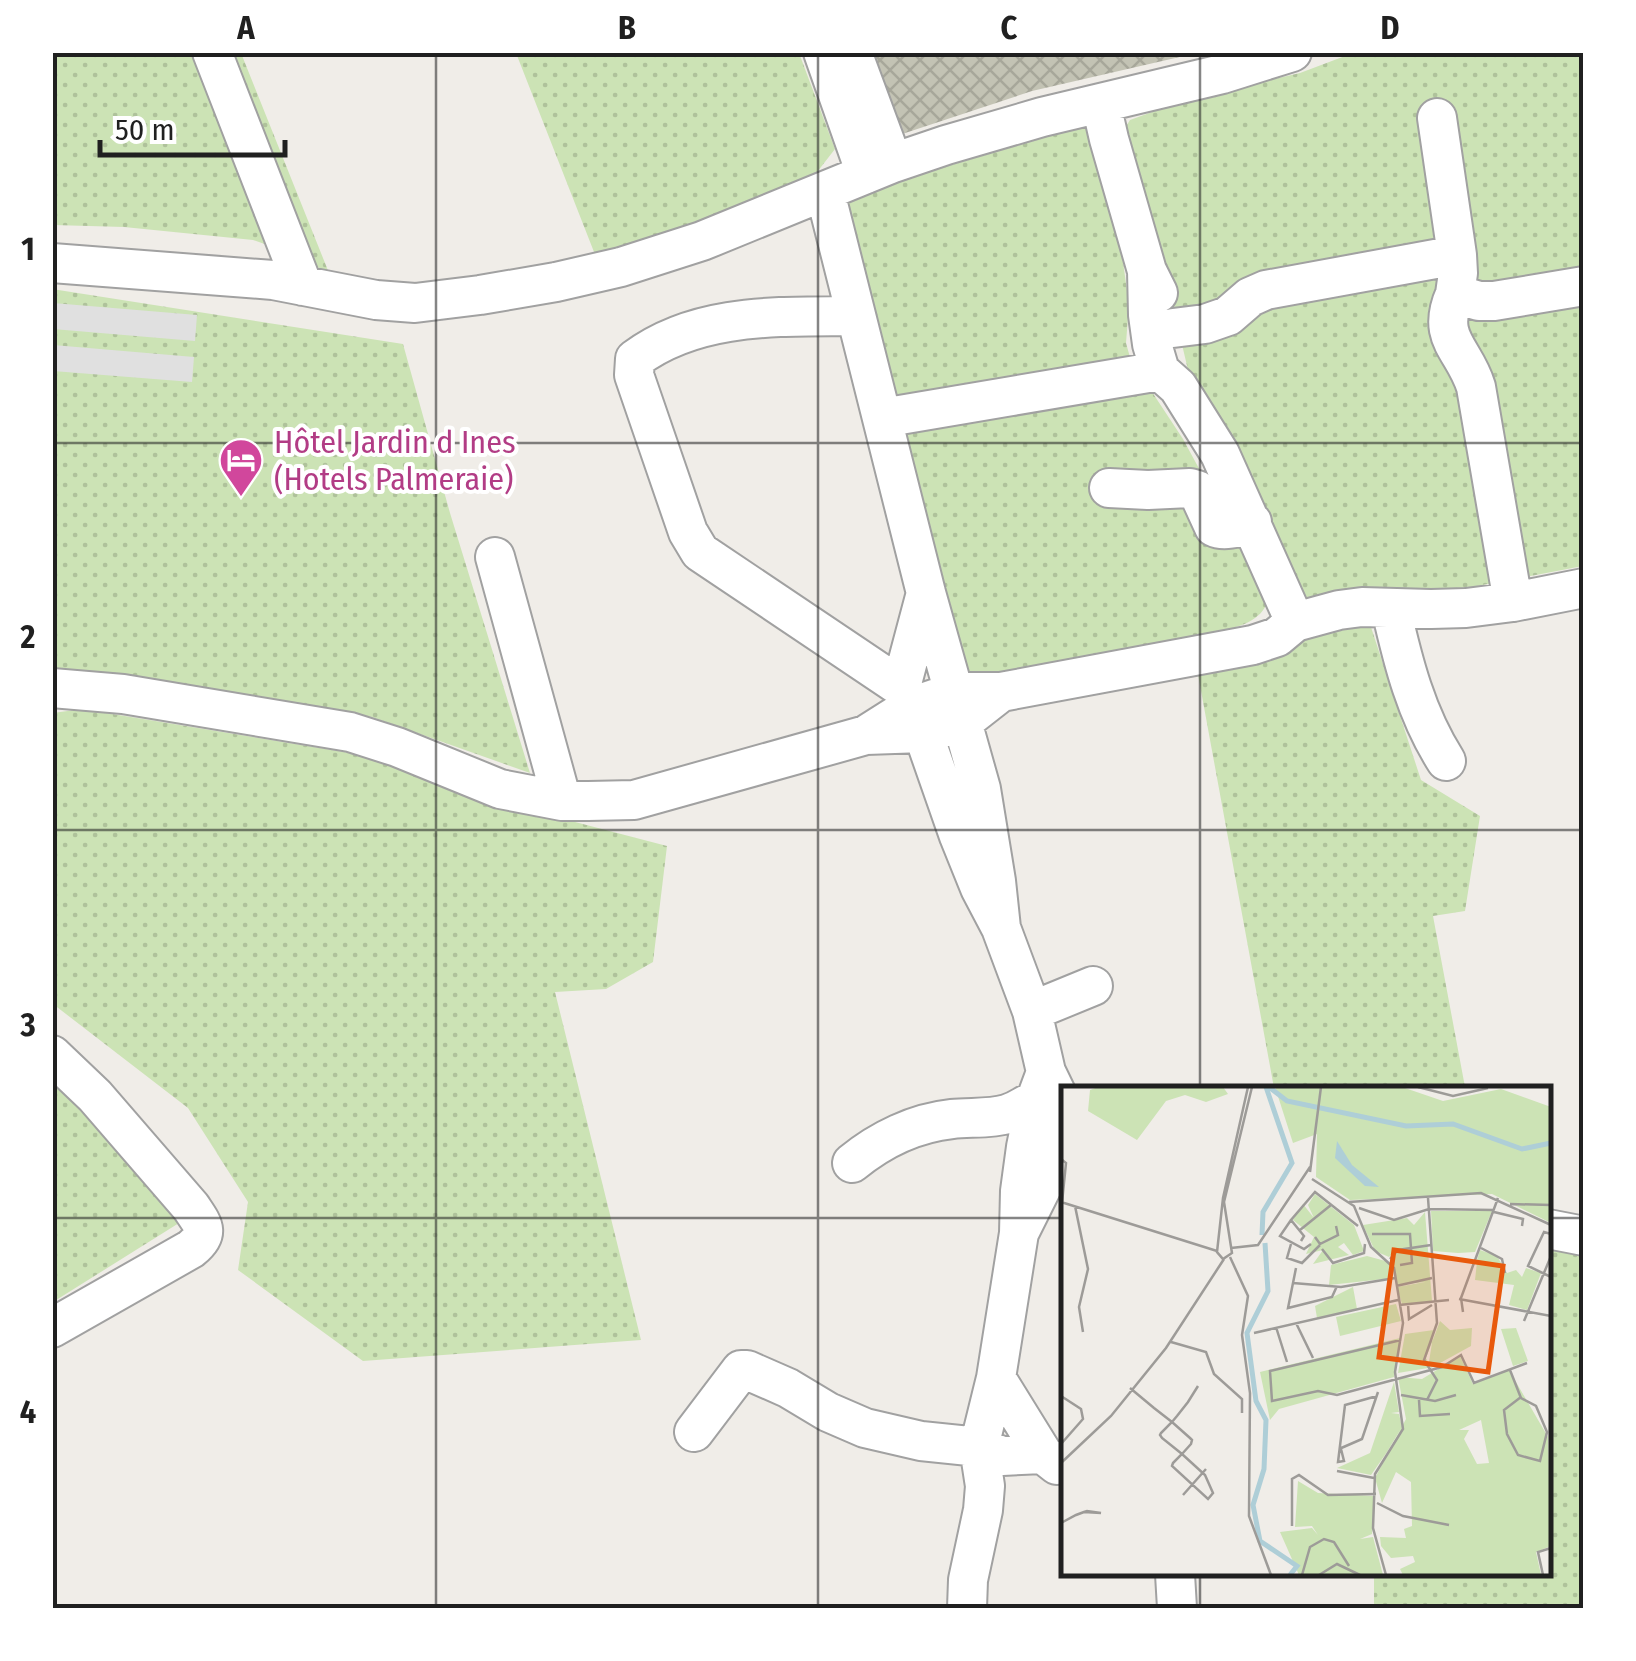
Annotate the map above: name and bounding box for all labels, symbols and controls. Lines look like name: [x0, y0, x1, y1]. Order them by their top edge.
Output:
text: A: [236, 9, 255, 47]
text: B: [618, 9, 636, 47]
text: C: [1001, 9, 1018, 47]
text: D: [1380, 9, 1400, 47]
scale bar: [100, 95, 285, 157]
text: 50 m: [115, 112, 175, 148]
text: 1: [21, 230, 35, 268]
place label: Hôtel Jardin d Ines (Hotels Palmeraie): [274, 423, 516, 498]
hotel icon: Hôtel Jardin d Ines (Hotels Palmeraie): [218, 437, 264, 498]
text: 2: [20, 618, 36, 656]
text: 3: [19, 1006, 36, 1044]
inset map: [1061, 1086, 1551, 1576]
text: 4: [20, 1393, 36, 1431]

